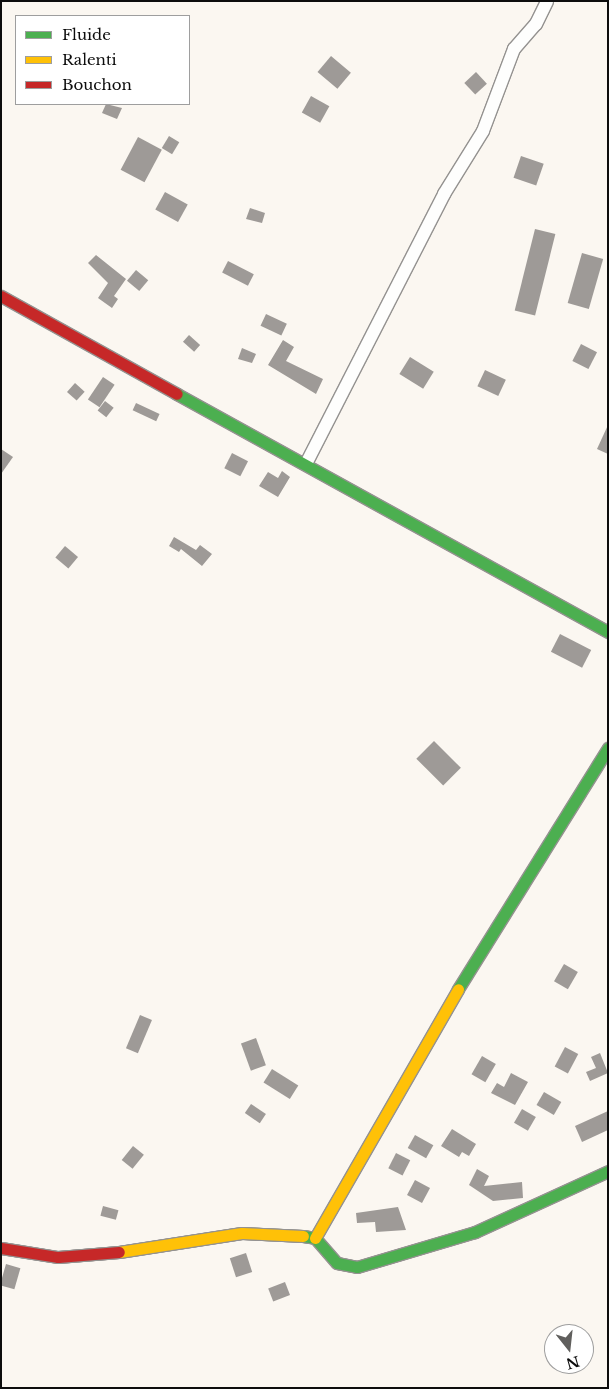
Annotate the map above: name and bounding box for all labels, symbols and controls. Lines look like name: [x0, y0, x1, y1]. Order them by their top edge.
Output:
legend: [15, 15, 190, 105]
text: Fluide: [62, 25, 111, 44]
text: Ralenti: [62, 50, 117, 69]
text: Bouchon: [62, 75, 132, 94]
north arrow: [544, 1324, 594, 1374]
text: N: [564, 1352, 582, 1373]

